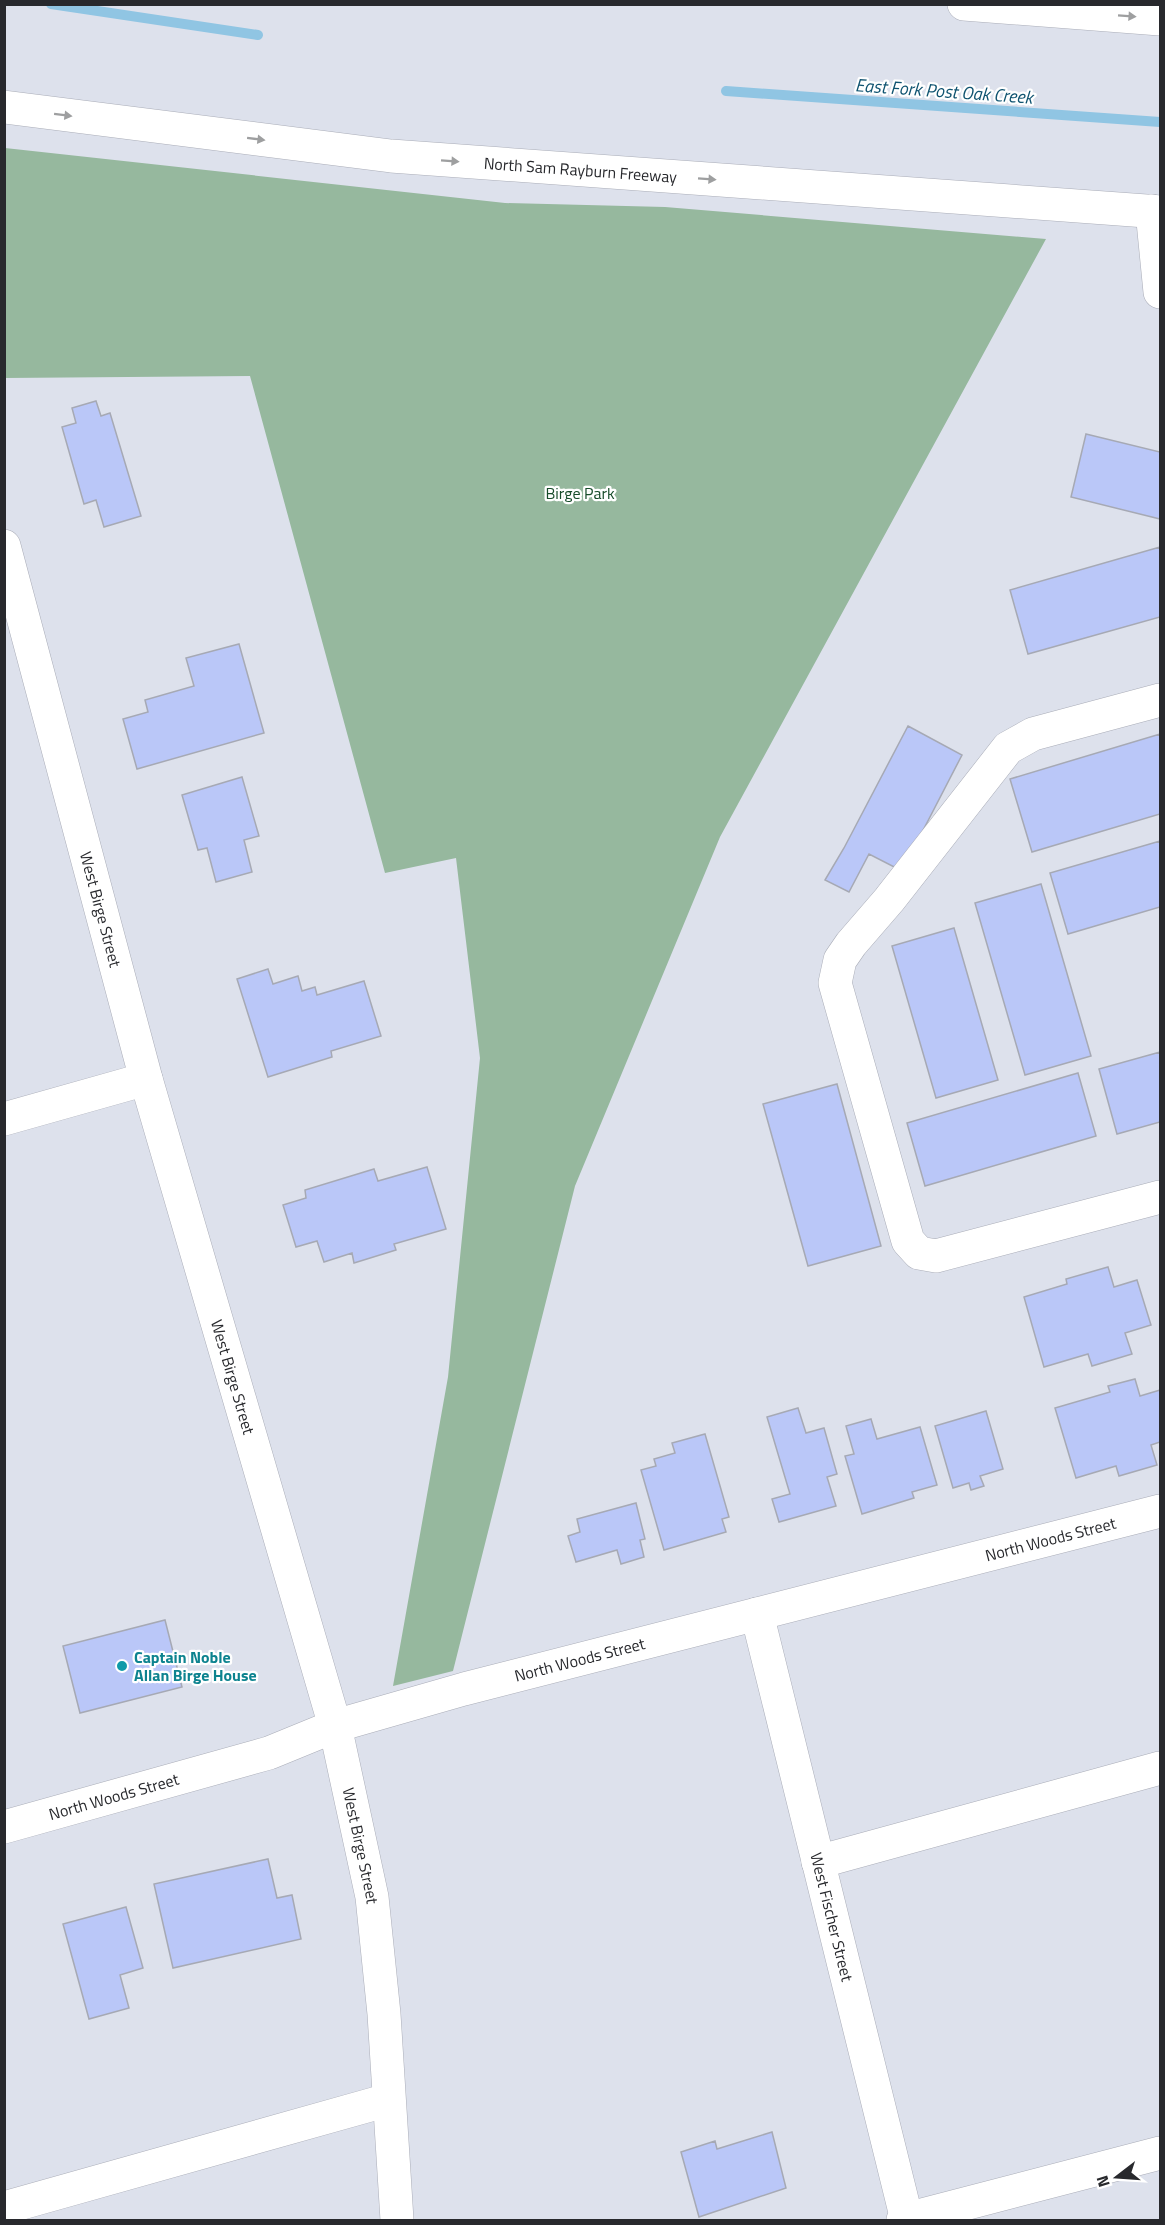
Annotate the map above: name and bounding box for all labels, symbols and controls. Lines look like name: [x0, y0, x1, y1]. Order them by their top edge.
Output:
one-way arrow: [1118, 11, 1137, 21]
water label: East Fork Post Oak Creek: [854, 71, 1036, 111]
one-way arrow: [53, 110, 72, 119]
one-way arrow: [247, 135, 266, 144]
street label: North Sam Rayburn Freeway: [483, 151, 678, 189]
one-way arrow: [440, 156, 459, 165]
one-way arrow: [698, 174, 717, 184]
park label: Birge Park: [545, 481, 615, 505]
street label: West Birge Street: [74, 849, 128, 970]
street label: West Birge Street: [205, 1317, 261, 1438]
street label: North Woods Street: [983, 1511, 1119, 1567]
street label: North Woods Street: [512, 1631, 648, 1688]
place label: Captain Noble Allan Birge House: [134, 1645, 257, 1687]
marker: Captain Noble Allan Birge House: [115, 1659, 129, 1673]
street label: North Woods Street: [46, 1767, 182, 1826]
street label: West Birge Street: [337, 1785, 385, 1905]
street label: West Fischer Street: [804, 1850, 860, 1984]
north arrow: [1087, 2147, 1147, 2207]
text: N: [1090, 2173, 1116, 2190]

